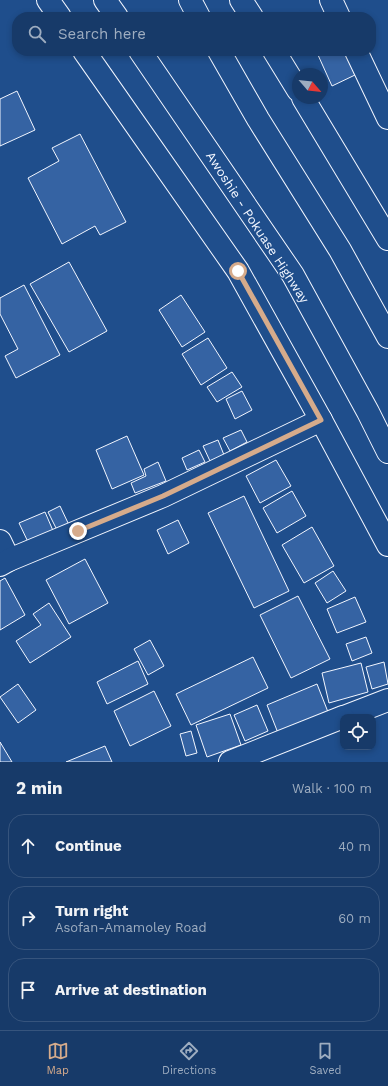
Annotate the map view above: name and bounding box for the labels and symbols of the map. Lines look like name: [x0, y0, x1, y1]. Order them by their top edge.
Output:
north arrow: [292, 68, 328, 104]
street label: Awoshie - Pokuase Highway: [203, 149, 312, 306]
route start: [229, 262, 247, 280]
route end: [69, 522, 87, 540]

